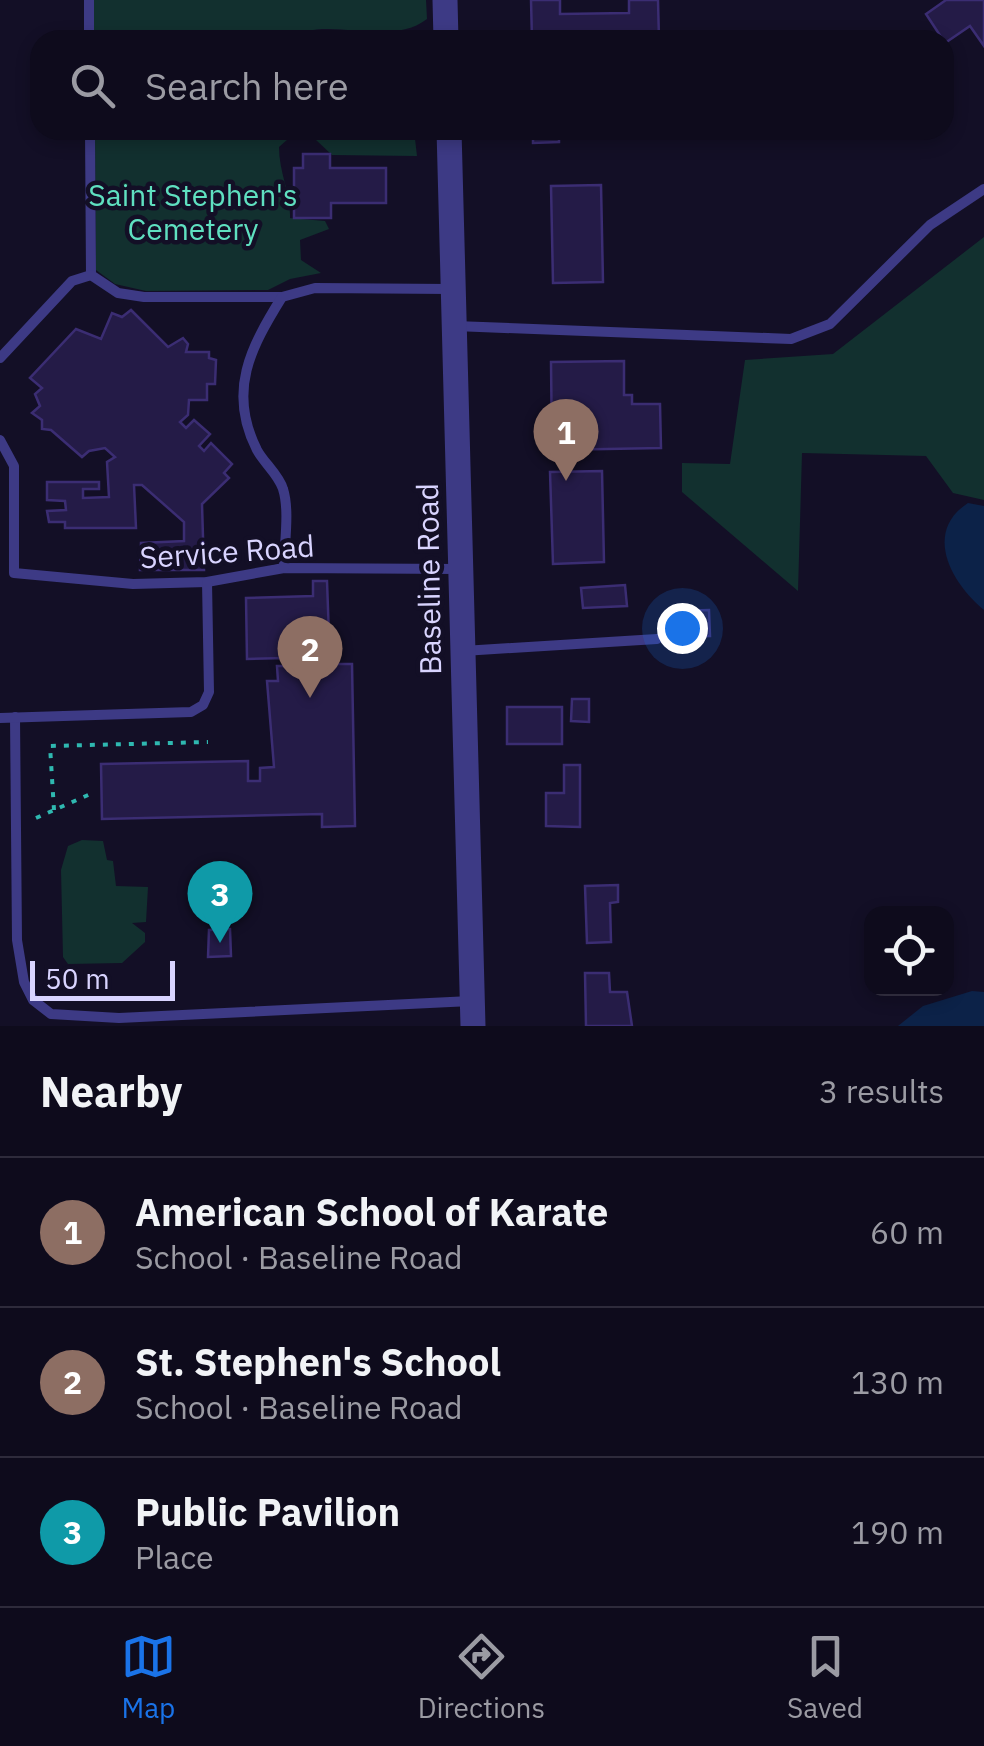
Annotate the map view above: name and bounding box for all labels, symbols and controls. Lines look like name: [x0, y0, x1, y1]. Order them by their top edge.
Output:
search box: [30, 30, 954, 140]
icon: search: [65, 58, 120, 113]
text: Search here: [145, 61, 349, 110]
park label: Saint Stephen's Cemetery: [88, 175, 298, 248]
pin: 1: [534, 398, 598, 481]
street label: Baseline Road: [407, 483, 449, 675]
street label: Service Road: [138, 525, 316, 577]
your location: [657, 603, 708, 654]
pin: 2: [278, 616, 342, 698]
pin: 3: [188, 860, 252, 943]
map controls: [864, 906, 954, 996]
button: locate: [864, 906, 954, 996]
scale bar: [30, 956, 175, 1000]
text: 50 m: [45, 960, 110, 997]
text: Nearby: [40, 1064, 182, 1119]
text: 3 results: [819, 1070, 944, 1112]
text: American School of Karate: [135, 1187, 608, 1236]
text: 1: [63, 1211, 82, 1253]
text: 60 m: [870, 1211, 944, 1253]
text: School · Baseline Road: [135, 1236, 463, 1278]
text: St. Stephen's School: [135, 1337, 501, 1386]
text: 2: [63, 1361, 82, 1403]
text: 130 m: [851, 1361, 944, 1403]
text: School · Baseline Road: [135, 1386, 463, 1428]
text: Public Pavilion: [135, 1487, 400, 1536]
text: 3: [63, 1511, 82, 1553]
text: 190 m: [851, 1511, 944, 1553]
text: Place: [135, 1536, 214, 1578]
tab: Map: [121, 1629, 176, 1726]
tab: Directions: [418, 1629, 545, 1726]
tab: Saved: [787, 1629, 863, 1726]

